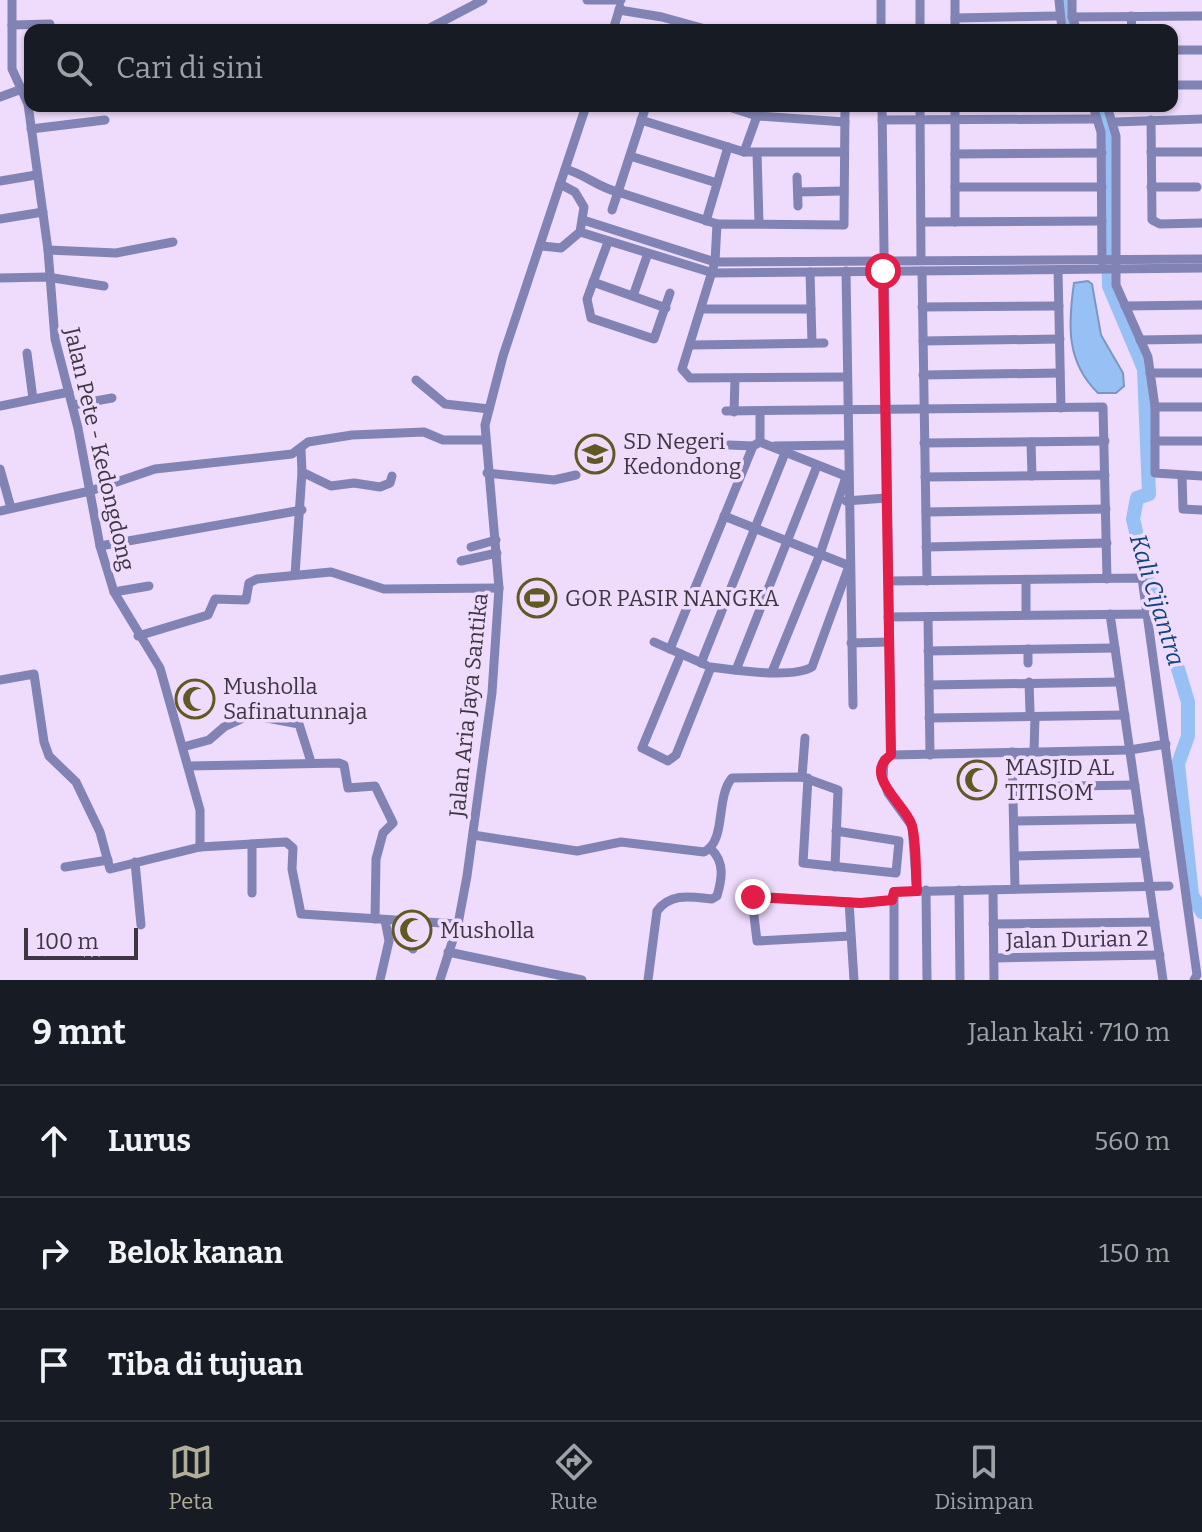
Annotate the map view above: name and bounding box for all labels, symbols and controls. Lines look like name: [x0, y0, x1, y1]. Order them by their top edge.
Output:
search box: [24, 24, 1178, 112]
icon: search: [52, 46, 96, 90]
text: Cari di sini: [116, 50, 263, 86]
route start: [865, 253, 901, 289]
street label: Jalan Pete - Kedongdong: [58, 324, 141, 573]
place label: SD Negeri Kedondong: [623, 428, 741, 480]
school or university icon: SD Negeri Kedondong: [574, 433, 616, 475]
water label: Kali Cijantra: [1124, 531, 1190, 669]
sports icon: GOR PASIR NANGKA: [516, 577, 558, 619]
place label: GOR PASIR NANGKA: [565, 585, 780, 612]
street label: Jalan Aria Jaya Santika: [443, 592, 494, 820]
place label: Musholla Safinatunnaja: [223, 673, 368, 725]
mosque icon: Musholla Safinatunnaja: [174, 678, 216, 720]
place label: MASJID AL TITISOM: [1005, 754, 1114, 806]
mosque icon: MASJID AL TITISOM: [956, 759, 998, 801]
route end: [735, 879, 771, 915]
mosque icon: Musholla: [391, 909, 433, 951]
place label: Musholla: [440, 917, 535, 944]
scale bar: [24, 924, 138, 960]
street label: Jalan Durian 2: [1005, 925, 1148, 954]
text: 100 m: [36, 928, 99, 955]
text: 9 mnt: [32, 1012, 126, 1053]
text: Jalan kaki · 710 m: [968, 1017, 1170, 1048]
icon: ahead: [32, 1119, 76, 1163]
text: Lurus: [108, 1123, 191, 1159]
text: 560 m: [1094, 1126, 1170, 1157]
icon: right: [32, 1231, 76, 1275]
text: Belok kanan: [108, 1235, 283, 1271]
text: 150 m: [1099, 1238, 1170, 1269]
icon: arrive: [32, 1343, 76, 1387]
text: Tiba di tujuan: [108, 1347, 303, 1383]
tab: Peta: [168, 1440, 213, 1515]
tab: Rute: [550, 1440, 597, 1515]
tab: Disimpan: [934, 1440, 1034, 1515]

